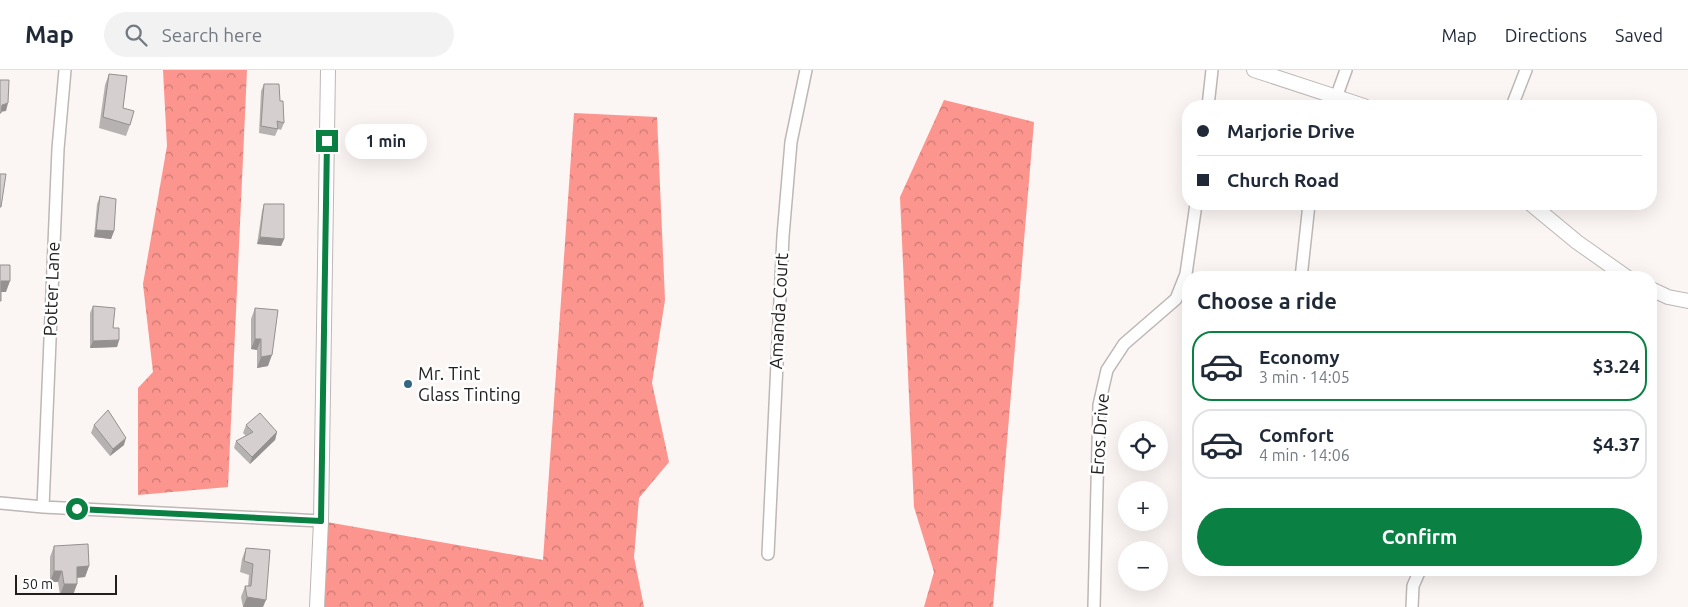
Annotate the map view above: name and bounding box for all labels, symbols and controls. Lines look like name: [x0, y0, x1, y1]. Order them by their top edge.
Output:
search box: [104, 12, 454, 57]
text: Map: [25, 21, 74, 48]
icon: search: [122, 21, 150, 49]
text: Search here: [162, 24, 262, 46]
text: Map: [1441, 25, 1477, 45]
text: Directions: [1505, 25, 1587, 45]
text: Saved: [1615, 25, 1663, 45]
text: Marjorie Drive: [1227, 120, 1355, 142]
callout: 1 min: [344, 124, 427, 158]
route end: [316, 130, 338, 152]
text: 1 min: [366, 132, 406, 150]
text: Church Road: [1227, 169, 1339, 191]
street label: Potter Lane: [39, 241, 63, 337]
street label: Amanda Court: [765, 252, 791, 370]
text: Choose a ride: [1197, 288, 1337, 313]
icon: car: [1199, 344, 1244, 389]
text: Economy: [1259, 346, 1340, 368]
text: $3.24: [1592, 355, 1640, 377]
place label: Mr. Tint Glass Tinting: [418, 363, 521, 404]
text: 3 min · 14:05: [1259, 368, 1350, 386]
marker: Mr. Tint Glass Tinting: [402, 378, 414, 390]
street label: Eros Drive: [1086, 392, 1112, 475]
map controls: [1118, 421, 1168, 591]
button: locate: [1118, 421, 1168, 471]
icon: car: [1199, 422, 1244, 467]
text: Comfort: [1259, 424, 1334, 446]
text: $4.37: [1592, 433, 1640, 455]
text: 4 min · 14:06: [1259, 446, 1350, 464]
button: +: [1118, 481, 1168, 531]
route start: [66, 498, 88, 520]
button: Confirm: [1197, 508, 1642, 566]
button: −: [1118, 541, 1168, 591]
scale bar: [15, 572, 118, 595]
text: 50 m: [22, 576, 53, 592]

